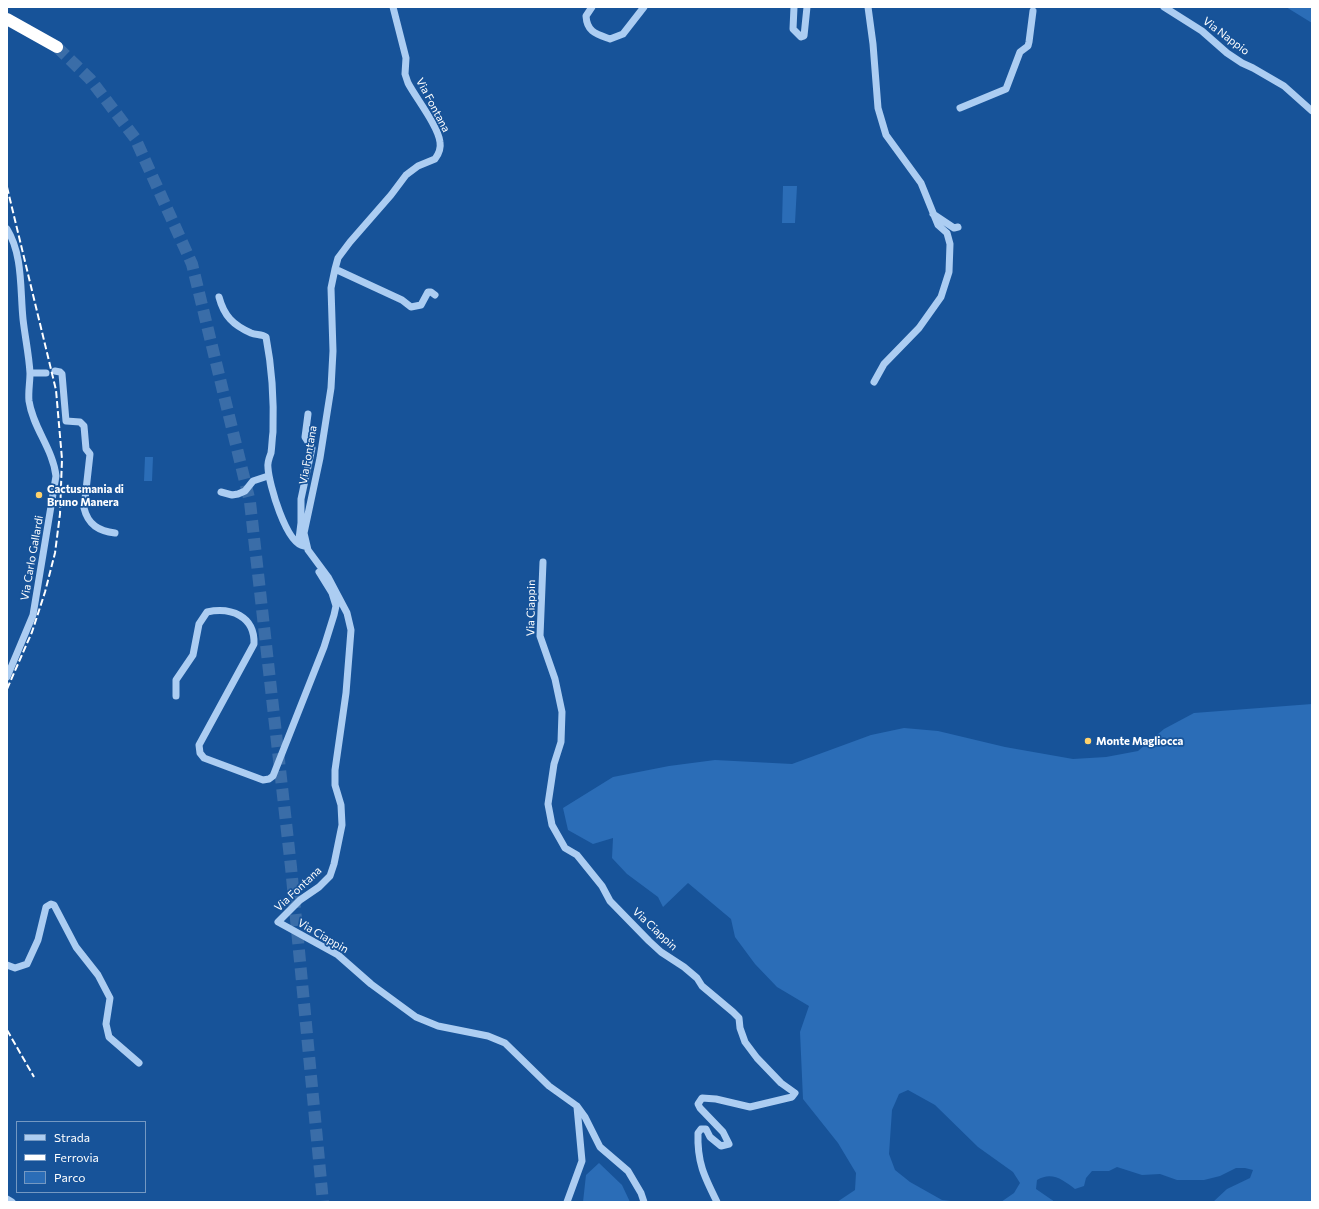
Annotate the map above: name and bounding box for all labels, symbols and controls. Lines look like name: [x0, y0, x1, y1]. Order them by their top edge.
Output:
street label: Via Nappio: [1200, 14, 1252, 58]
street label: Via Fontana: [413, 76, 453, 134]
street label: Via Fontana: [296, 425, 320, 485]
place label: Cactusmania di Bruno Manera: [47, 482, 124, 508]
marker: Cactusmania di Bruno Manera: [34, 490, 44, 500]
street label: Via Carlo Gallardi: [18, 515, 46, 601]
street label: Via Ciappin: [524, 580, 538, 636]
place label: Monte Magliocca: [1096, 734, 1183, 748]
marker: Monte Magliocca: [1083, 736, 1093, 746]
street label: Via Fontana: [272, 864, 324, 914]
street label: Via Ciappin: [630, 905, 680, 953]
street label: Via Ciappin: [295, 916, 351, 956]
legend: [16, 1121, 146, 1193]
text: Strada: [54, 1130, 90, 1144]
text: Ferrovia: [54, 1150, 99, 1164]
text: Parco: [54, 1170, 86, 1184]

